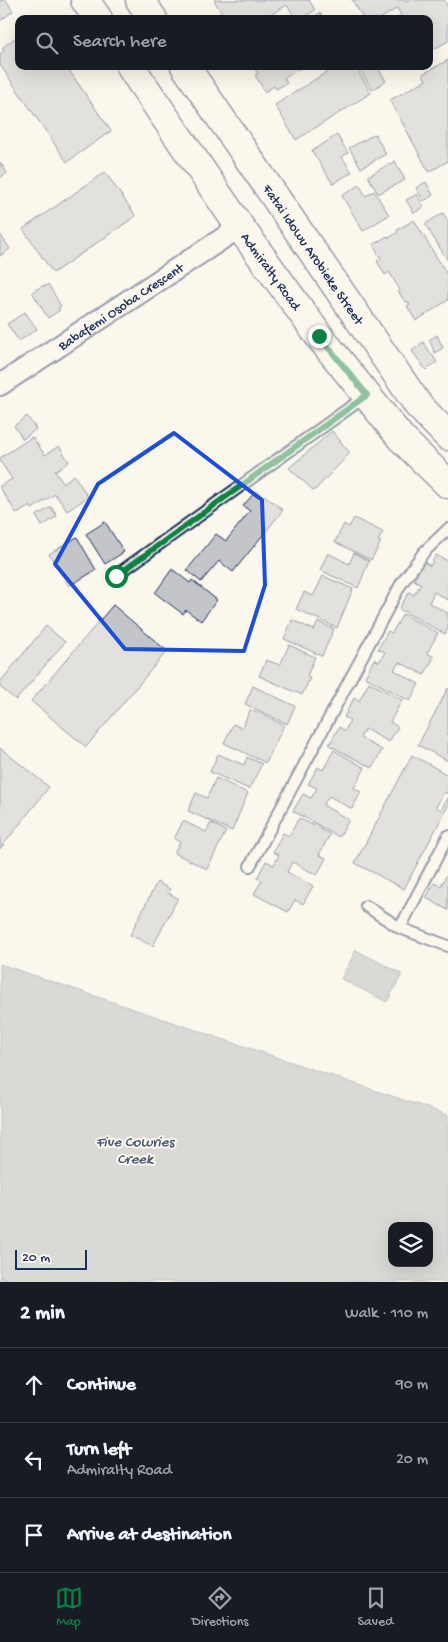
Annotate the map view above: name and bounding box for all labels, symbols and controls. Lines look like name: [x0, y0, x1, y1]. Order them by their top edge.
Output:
search box: [15, 15, 433, 70]
icon: search: [33, 29, 61, 57]
text: Search here: [73, 31, 167, 54]
street label: Fatai Idowu Arobieke Street: [257, 181, 367, 330]
street label: Admiralty Road: [236, 230, 305, 316]
street label: Babafemi Osoba Crescent: [55, 260, 189, 356]
route end: [308, 325, 331, 348]
route start: [105, 565, 128, 588]
water label: Five Cowries Creek: [96, 1134, 176, 1169]
map controls: [388, 1222, 433, 1267]
button: layers: [388, 1222, 433, 1267]
scale bar: [15, 1247, 88, 1270]
text: 20 m: [22, 1250, 50, 1267]
text: 2 min: [20, 1302, 65, 1327]
text: Walk · 110 m: [345, 1305, 428, 1324]
icon: ahead: [20, 1371, 48, 1399]
text: Continue: [67, 1374, 136, 1397]
text: 90 m: [396, 1376, 428, 1395]
text: Turn left: [67, 1439, 131, 1462]
icon: left: [20, 1446, 48, 1474]
text: 20 m: [396, 1451, 428, 1470]
text: Admiralty Road: [67, 1462, 172, 1481]
icon: arrive: [20, 1521, 48, 1549]
text: Arrive at destination: [67, 1524, 231, 1547]
tab: Map: [55, 1584, 83, 1631]
tab: Directions: [192, 1584, 249, 1631]
tab: Saved: [358, 1584, 393, 1631]

